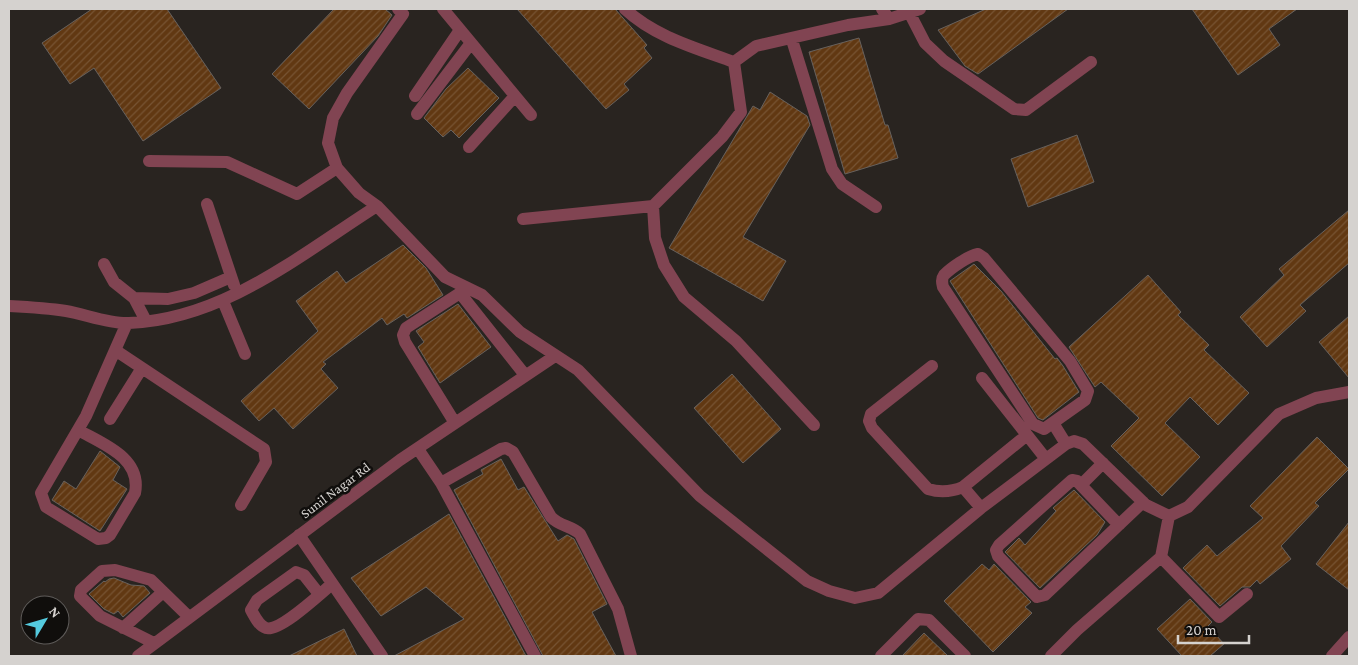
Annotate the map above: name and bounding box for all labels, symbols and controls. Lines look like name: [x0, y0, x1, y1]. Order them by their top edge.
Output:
street label: Sunil Nagar Rd: [297, 458, 373, 521]
north arrow: [20, 595, 70, 645]
text: N: [46, 603, 65, 621]
scale bar: [1178, 612, 1249, 644]
text: 20 m: [1186, 622, 1217, 638]

